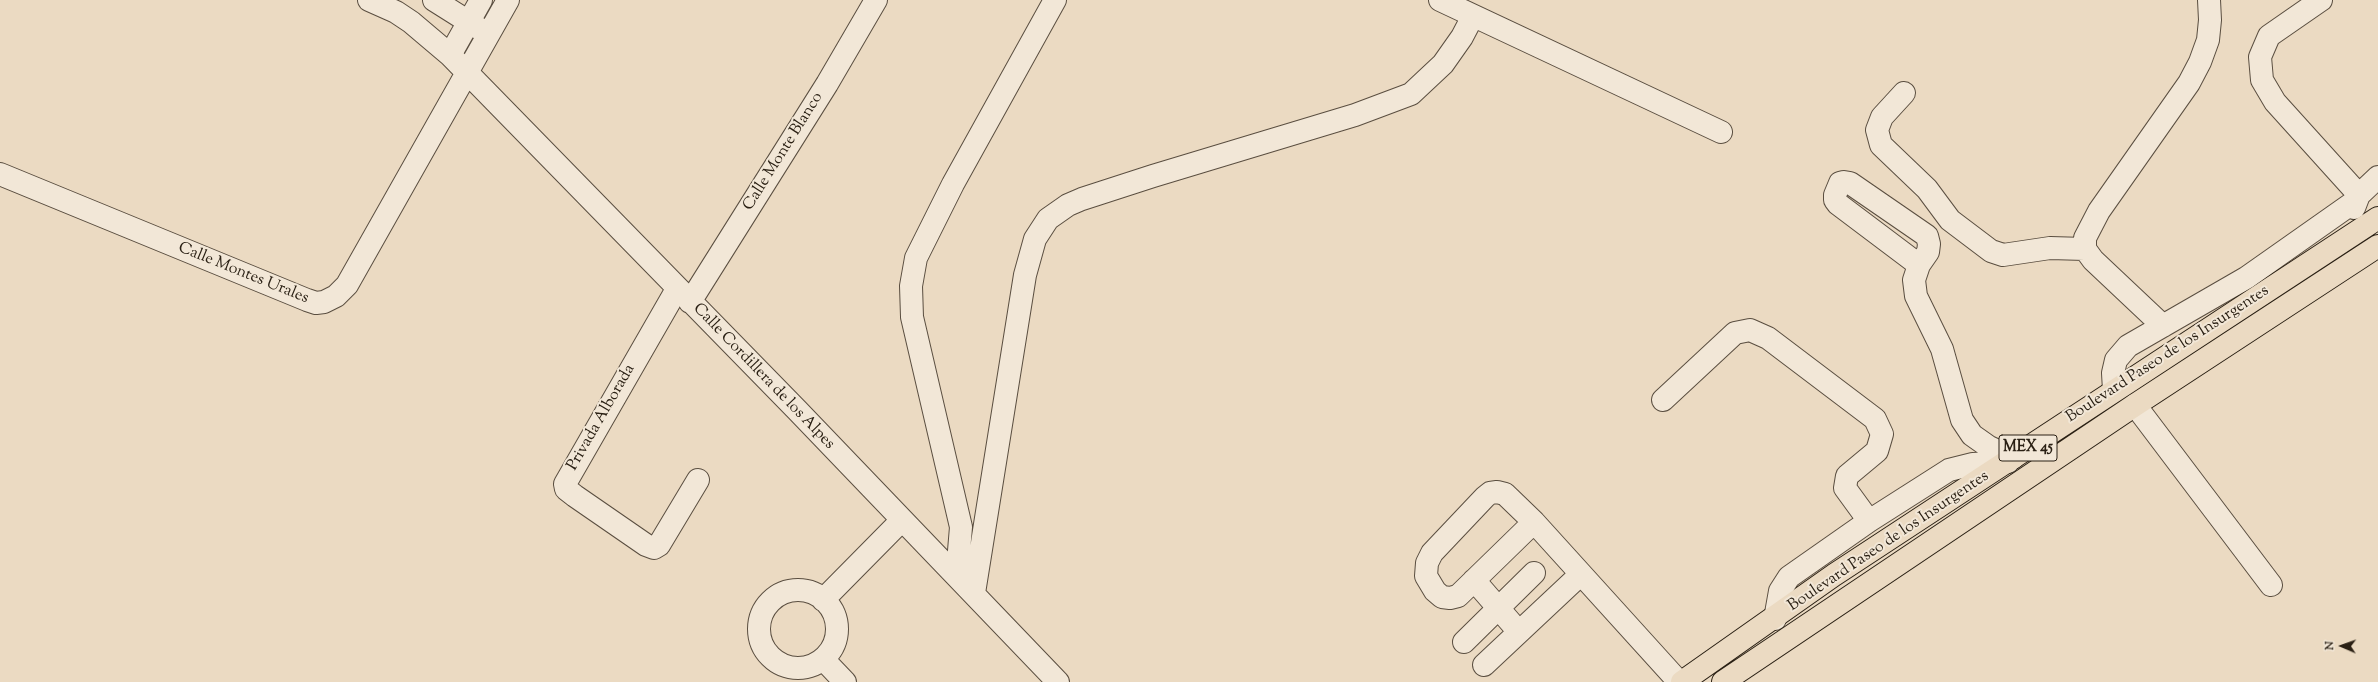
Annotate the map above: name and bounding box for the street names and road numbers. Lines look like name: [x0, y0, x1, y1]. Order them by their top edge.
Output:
street label: Calle Monte Blanco: [740, 89, 828, 215]
street label: Calle Montes Urales: [175, 239, 311, 309]
street label: Boulevard Paseo de los Insurgentes: [2063, 282, 2273, 428]
street label: Calle Cordillera de los Alpes: [688, 300, 838, 454]
street label: Privada Alborada: [564, 362, 640, 474]
road number: MEX 45: [1999, 435, 2057, 461]
street label: Boulevard Paseo de los Insurgentes: [1785, 467, 1993, 617]

